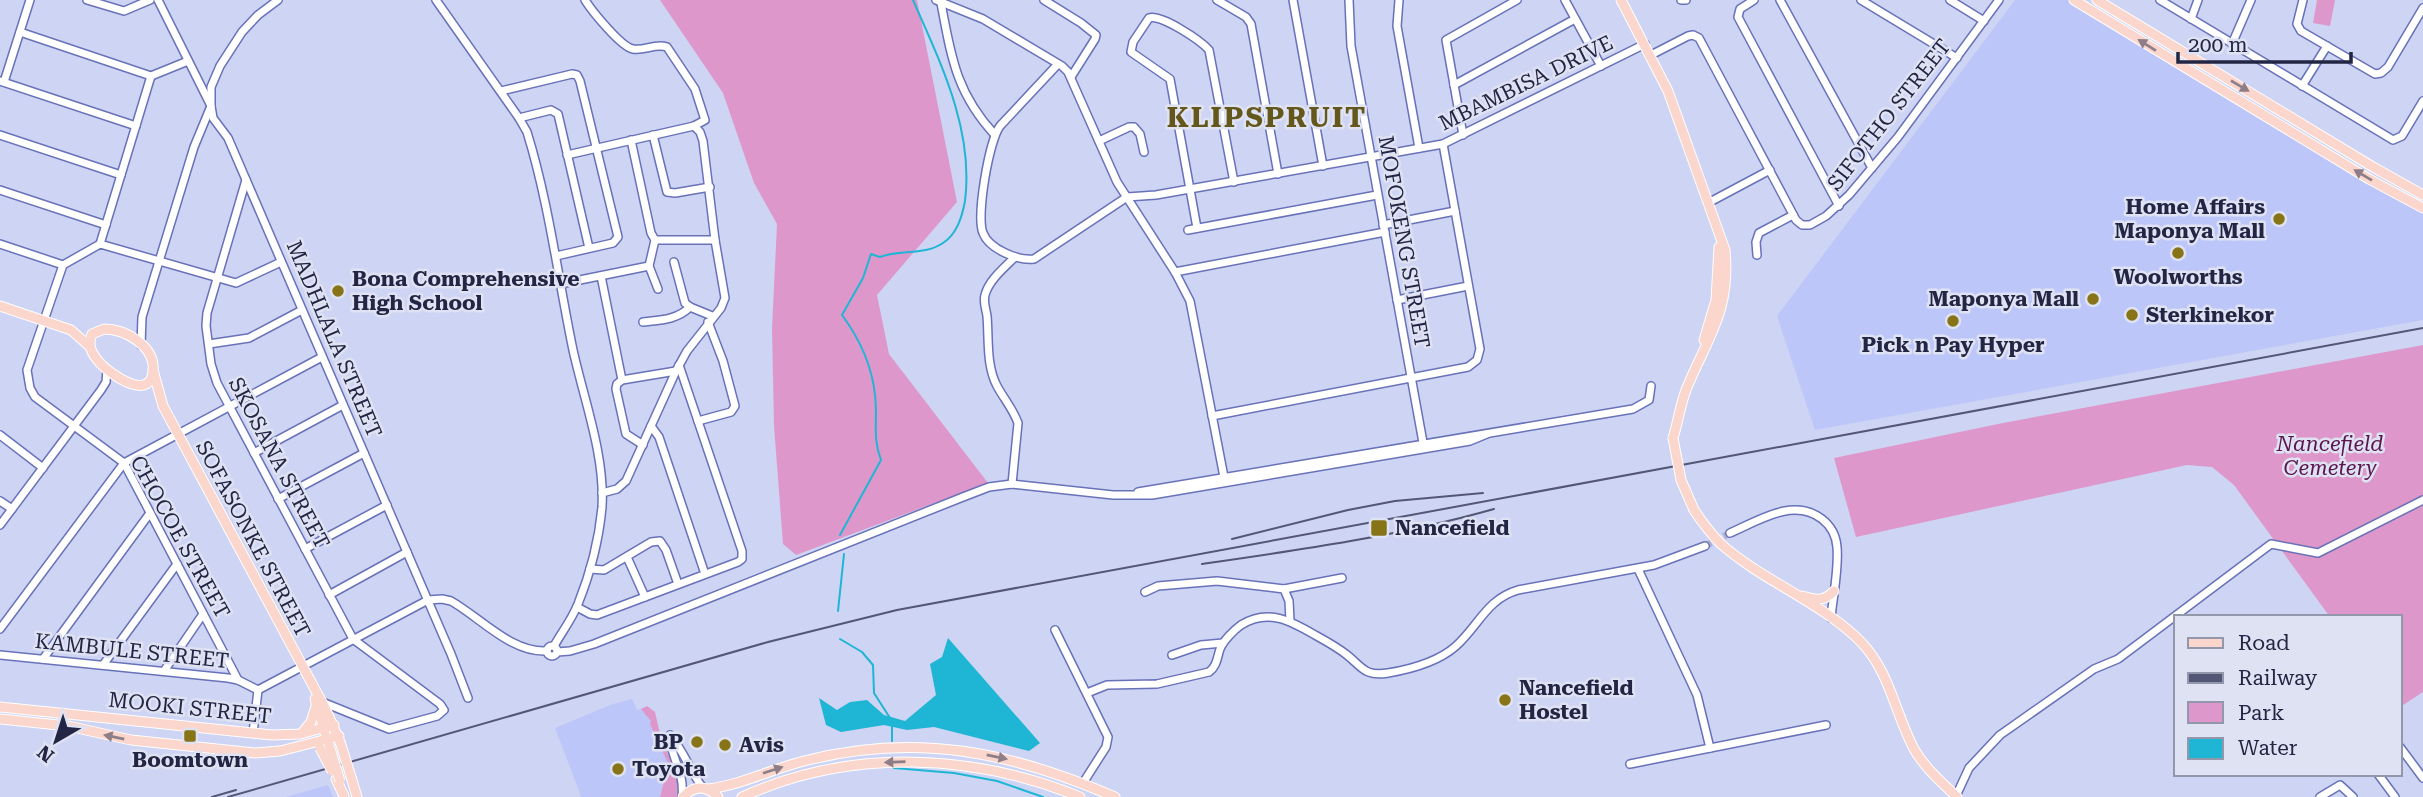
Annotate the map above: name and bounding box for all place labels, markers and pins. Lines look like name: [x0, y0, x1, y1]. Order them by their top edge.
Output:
place label: Home Affairs Maponya Mall: [2114, 195, 2265, 243]
marker: Home Affairs Maponya Mall: [2271, 211, 2287, 227]
marker: Woolworths: [2170, 245, 2186, 261]
place label: Woolworths: [2113, 265, 2243, 289]
place label: Bona Comprehensive High School: [352, 267, 580, 315]
marker: Bona Comprehensive High School: [330, 283, 346, 299]
place label: Maponya Mall: [1928, 287, 2079, 311]
marker: Maponya Mall: [2085, 291, 2101, 307]
place label: Sterkinekor: [2146, 303, 2274, 327]
marker: Sterkinekor: [2124, 307, 2140, 323]
marker: Pick n Pay Hyper: [1945, 313, 1961, 329]
place label: Pick n Pay Hyper: [1861, 333, 2045, 357]
place label: Nancefield: [1395, 516, 1509, 540]
marker: Nancefield: [1369, 518, 1389, 538]
place label: Nancefield Hostel: [1519, 676, 1633, 724]
marker: Nancefield Hostel: [1497, 692, 1513, 708]
marker: Boomtown: [182, 728, 198, 744]
place label: BP: [653, 730, 683, 754]
place label: Avis: [739, 733, 784, 757]
marker: BP: [689, 734, 705, 750]
marker: Avis: [717, 737, 733, 753]
place label: Boomtown: [132, 748, 248, 772]
place label: Toyota: [632, 757, 706, 781]
marker: Toyota: [610, 761, 626, 777]

